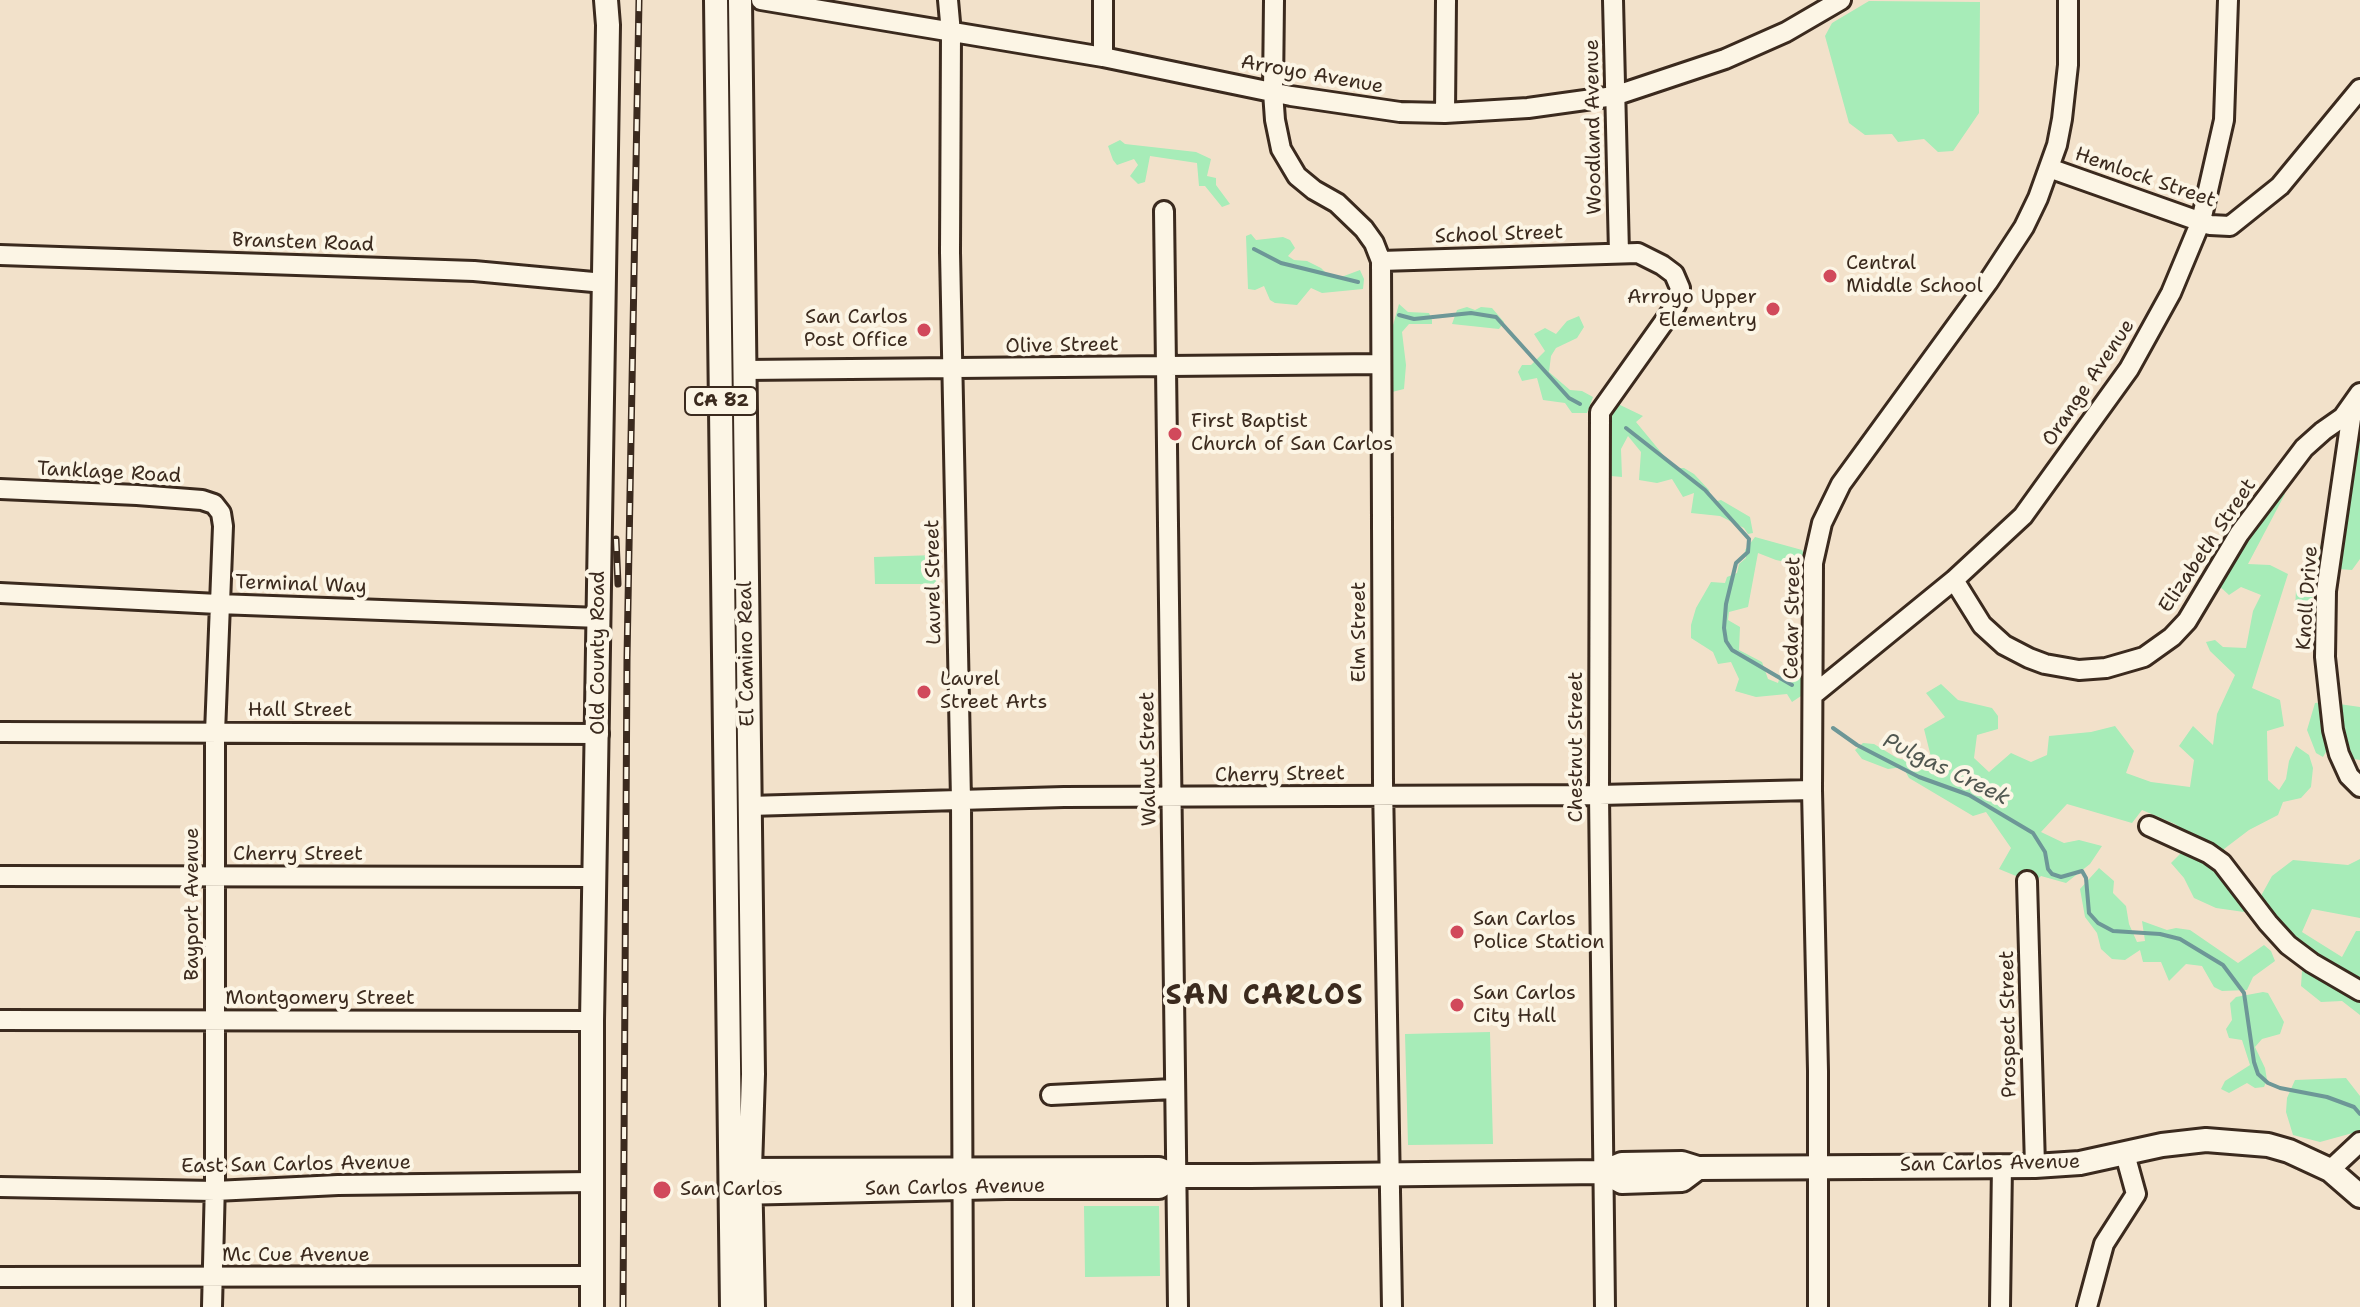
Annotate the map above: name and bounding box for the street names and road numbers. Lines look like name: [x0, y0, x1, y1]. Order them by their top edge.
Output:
street label: Woodland Avenue: [1580, 39, 1608, 215]
street label: Arroyo Avenue: [1239, 51, 1385, 99]
street label: Hemlock Street: [2071, 143, 2219, 213]
street label: School Street: [1434, 221, 1564, 249]
street label: Bransten Road: [231, 229, 375, 257]
street label: Orange Avenue: [2038, 315, 2140, 451]
street label: Olive Street: [1005, 333, 1119, 359]
road number: CA 82: [685, 387, 757, 415]
street label: Tanklage Road: [36, 457, 182, 489]
street label: Elizabeth Street: [2154, 474, 2262, 618]
street label: Laurel Street: [921, 519, 947, 645]
street label: Knoll Drive: [2292, 545, 2324, 651]
street label: Cedar Street: [1780, 556, 1806, 680]
street label: Terminal Way: [235, 571, 367, 599]
street label: Old County Road: [587, 571, 611, 735]
street label: El Camino Real: [734, 581, 760, 727]
street label: Elm Street: [1348, 581, 1372, 683]
street label: Chestnut Street: [1565, 671, 1589, 823]
street label: Walnut Street: [1136, 691, 1162, 827]
street label: Hall Street: [248, 699, 352, 723]
street label: Cherry Street: [1215, 762, 1345, 788]
street label: Bayport Avenue: [181, 827, 205, 981]
street label: Cherry Street: [233, 843, 363, 867]
street label: Prospect Street: [1996, 950, 2022, 1098]
street label: Montgomery Street: [225, 987, 415, 1011]
street label: San Carlos Avenue: [1900, 1150, 2080, 1178]
street label: East San Carlos Avenue: [181, 1151, 411, 1179]
street label: San Carlos Avenue: [865, 1174, 1045, 1202]
street label: Mc Cue Avenue: [222, 1244, 370, 1268]

